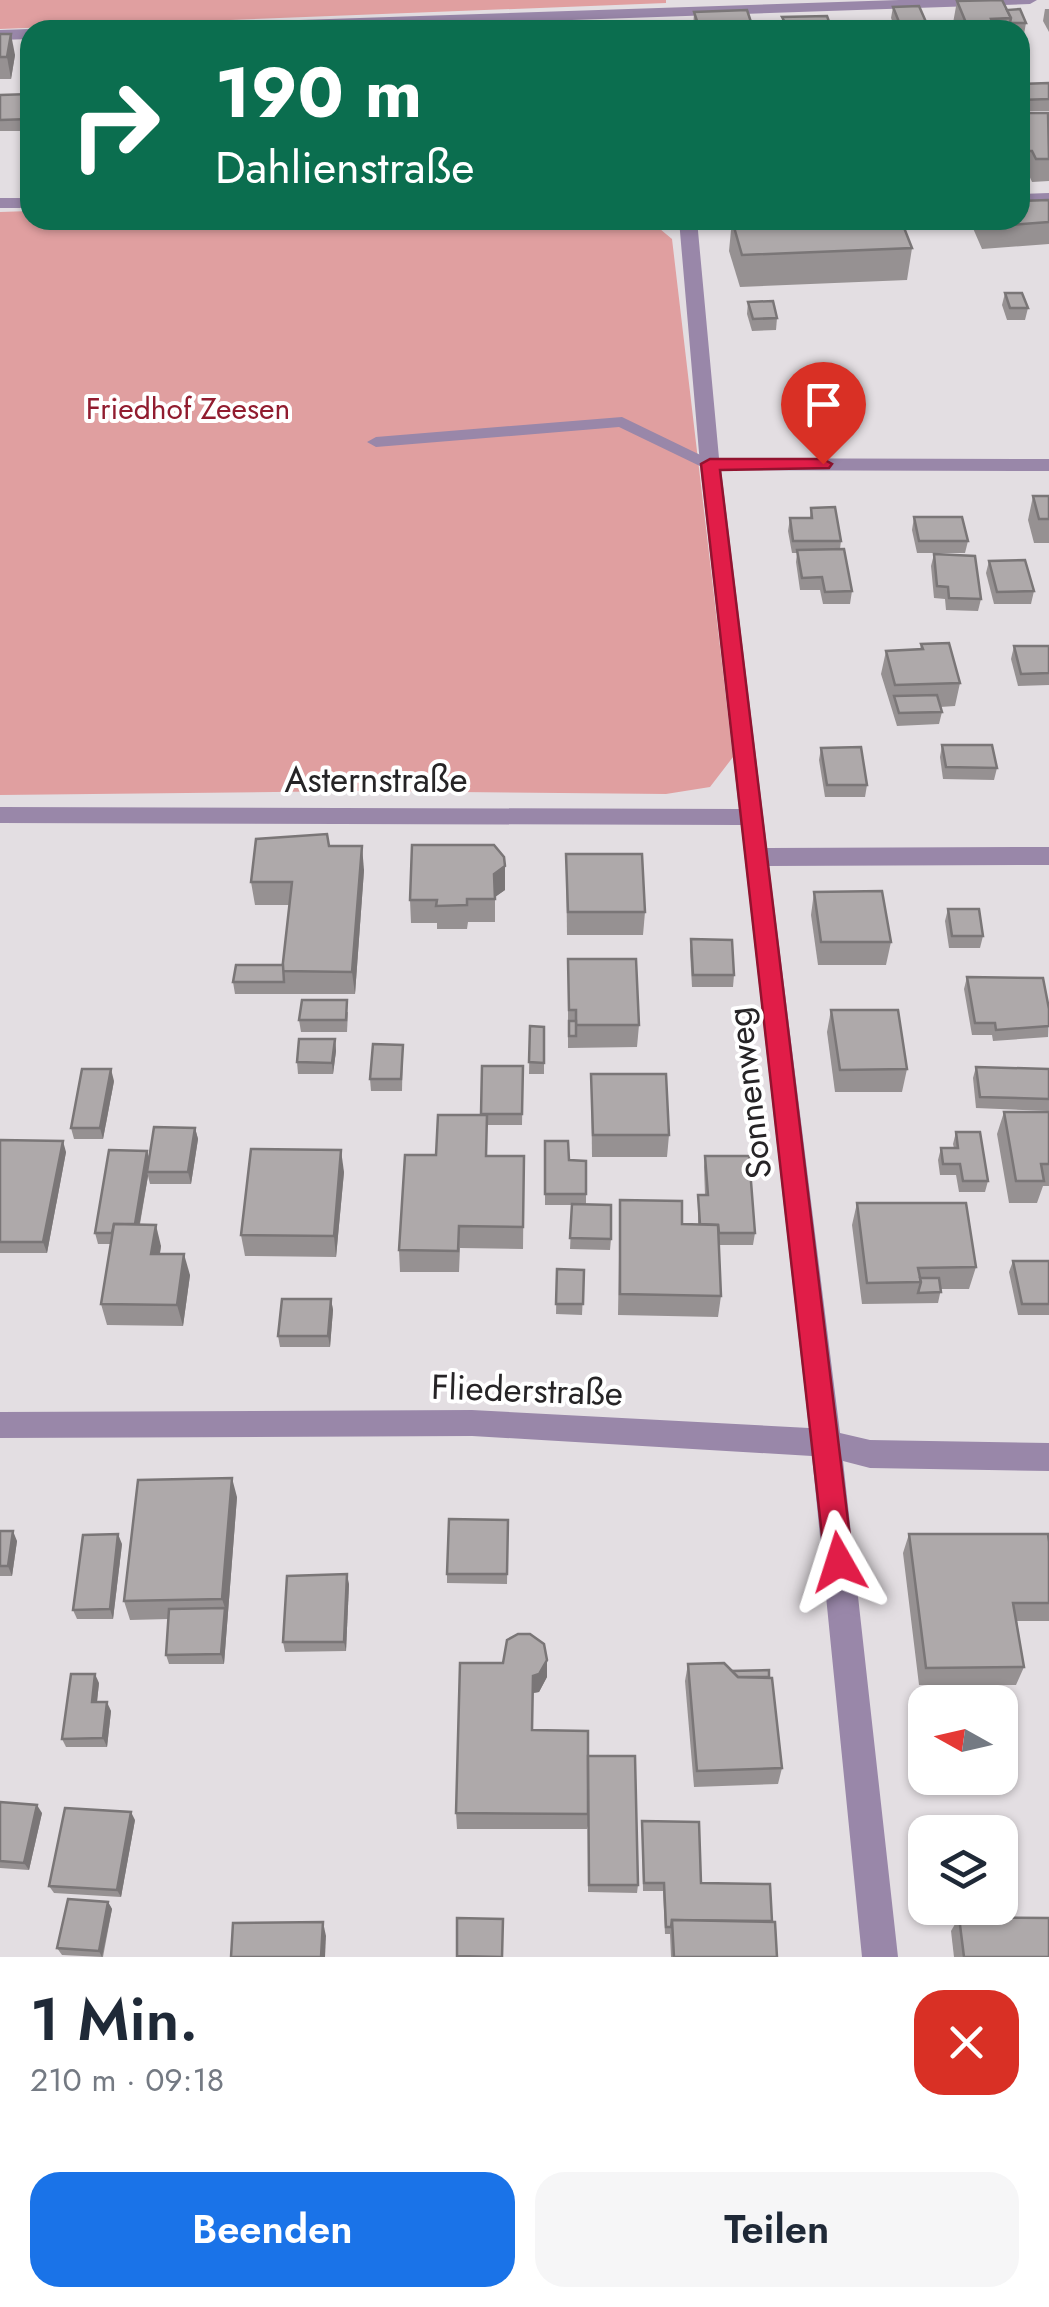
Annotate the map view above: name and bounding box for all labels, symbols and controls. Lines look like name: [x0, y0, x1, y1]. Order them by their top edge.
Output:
text: 190 m: [215, 42, 422, 143]
icon: right: [50, 60, 180, 190]
text: Dahlienstraße: [215, 135, 474, 200]
pin: [781, 362, 866, 465]
icon: arrive: [796, 377, 851, 432]
park label: Friedhof Zeesen: [86, 387, 290, 430]
street label: Asternstraße: [284, 755, 468, 805]
street label: Sonnenweg: [714, 1004, 784, 1182]
street label: Fliederstraße: [430, 1362, 624, 1418]
position arrow: [787, 1510, 891, 1614]
north arrow: [908, 1685, 1018, 1795]
map controls: [908, 1685, 1018, 1925]
button: layers: [908, 1815, 1018, 1925]
text: 1 Min.: [30, 1976, 198, 2063]
button: close: [914, 1990, 1019, 2095]
text: 210 m · 09:18: [30, 2057, 224, 2103]
button: Beenden: [30, 2172, 515, 2287]
button: Teilen: [535, 2172, 1019, 2287]

